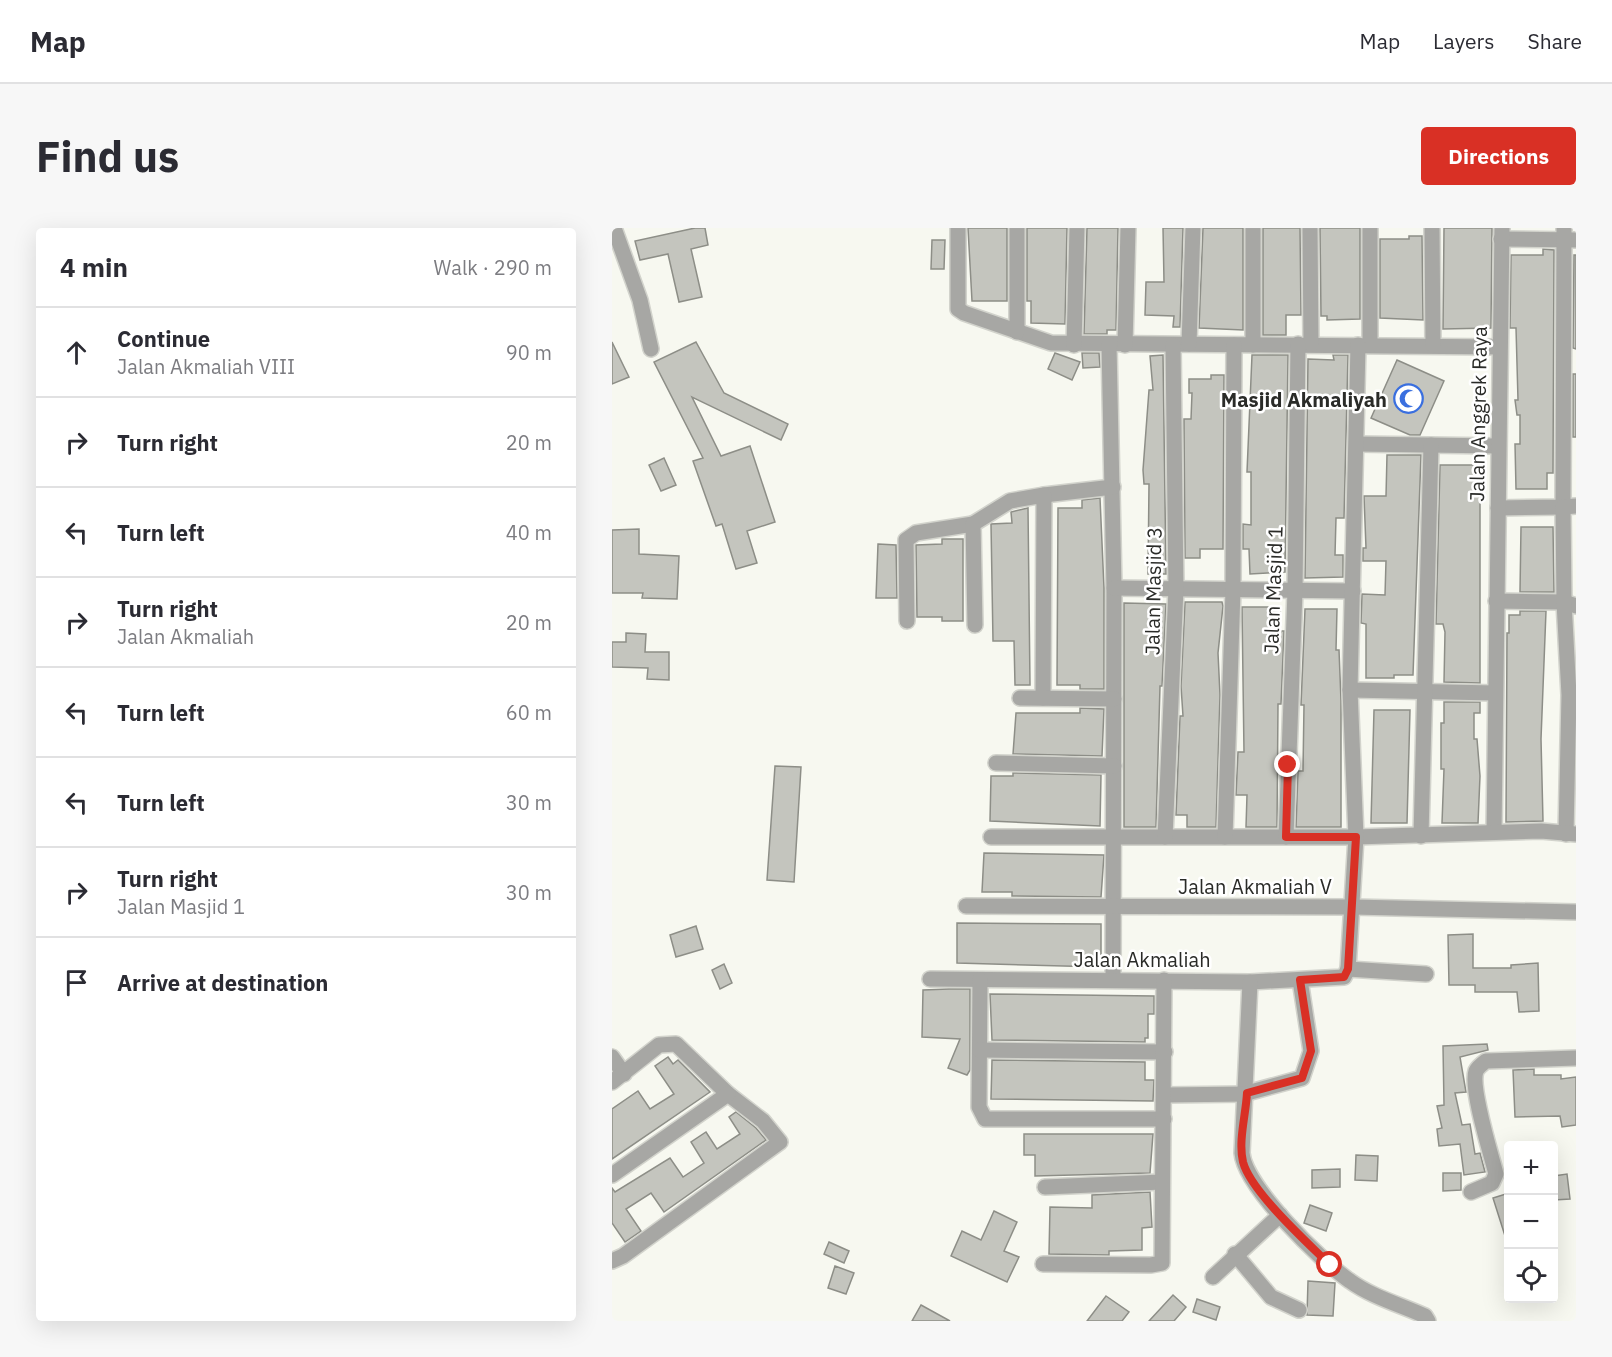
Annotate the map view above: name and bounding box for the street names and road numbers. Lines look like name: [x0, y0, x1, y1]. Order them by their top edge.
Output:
street label: Jalan Anggrek Raya: [1463, 326, 1493, 502]
street label: Jalan Masjid 1: [1257, 526, 1289, 654]
street label: Jalan Masjid 3: [1138, 527, 1168, 655]
street label: Jalan Akmaliah V: [1178, 873, 1332, 900]
street label: Jalan Akmaliah: [1073, 946, 1211, 973]

